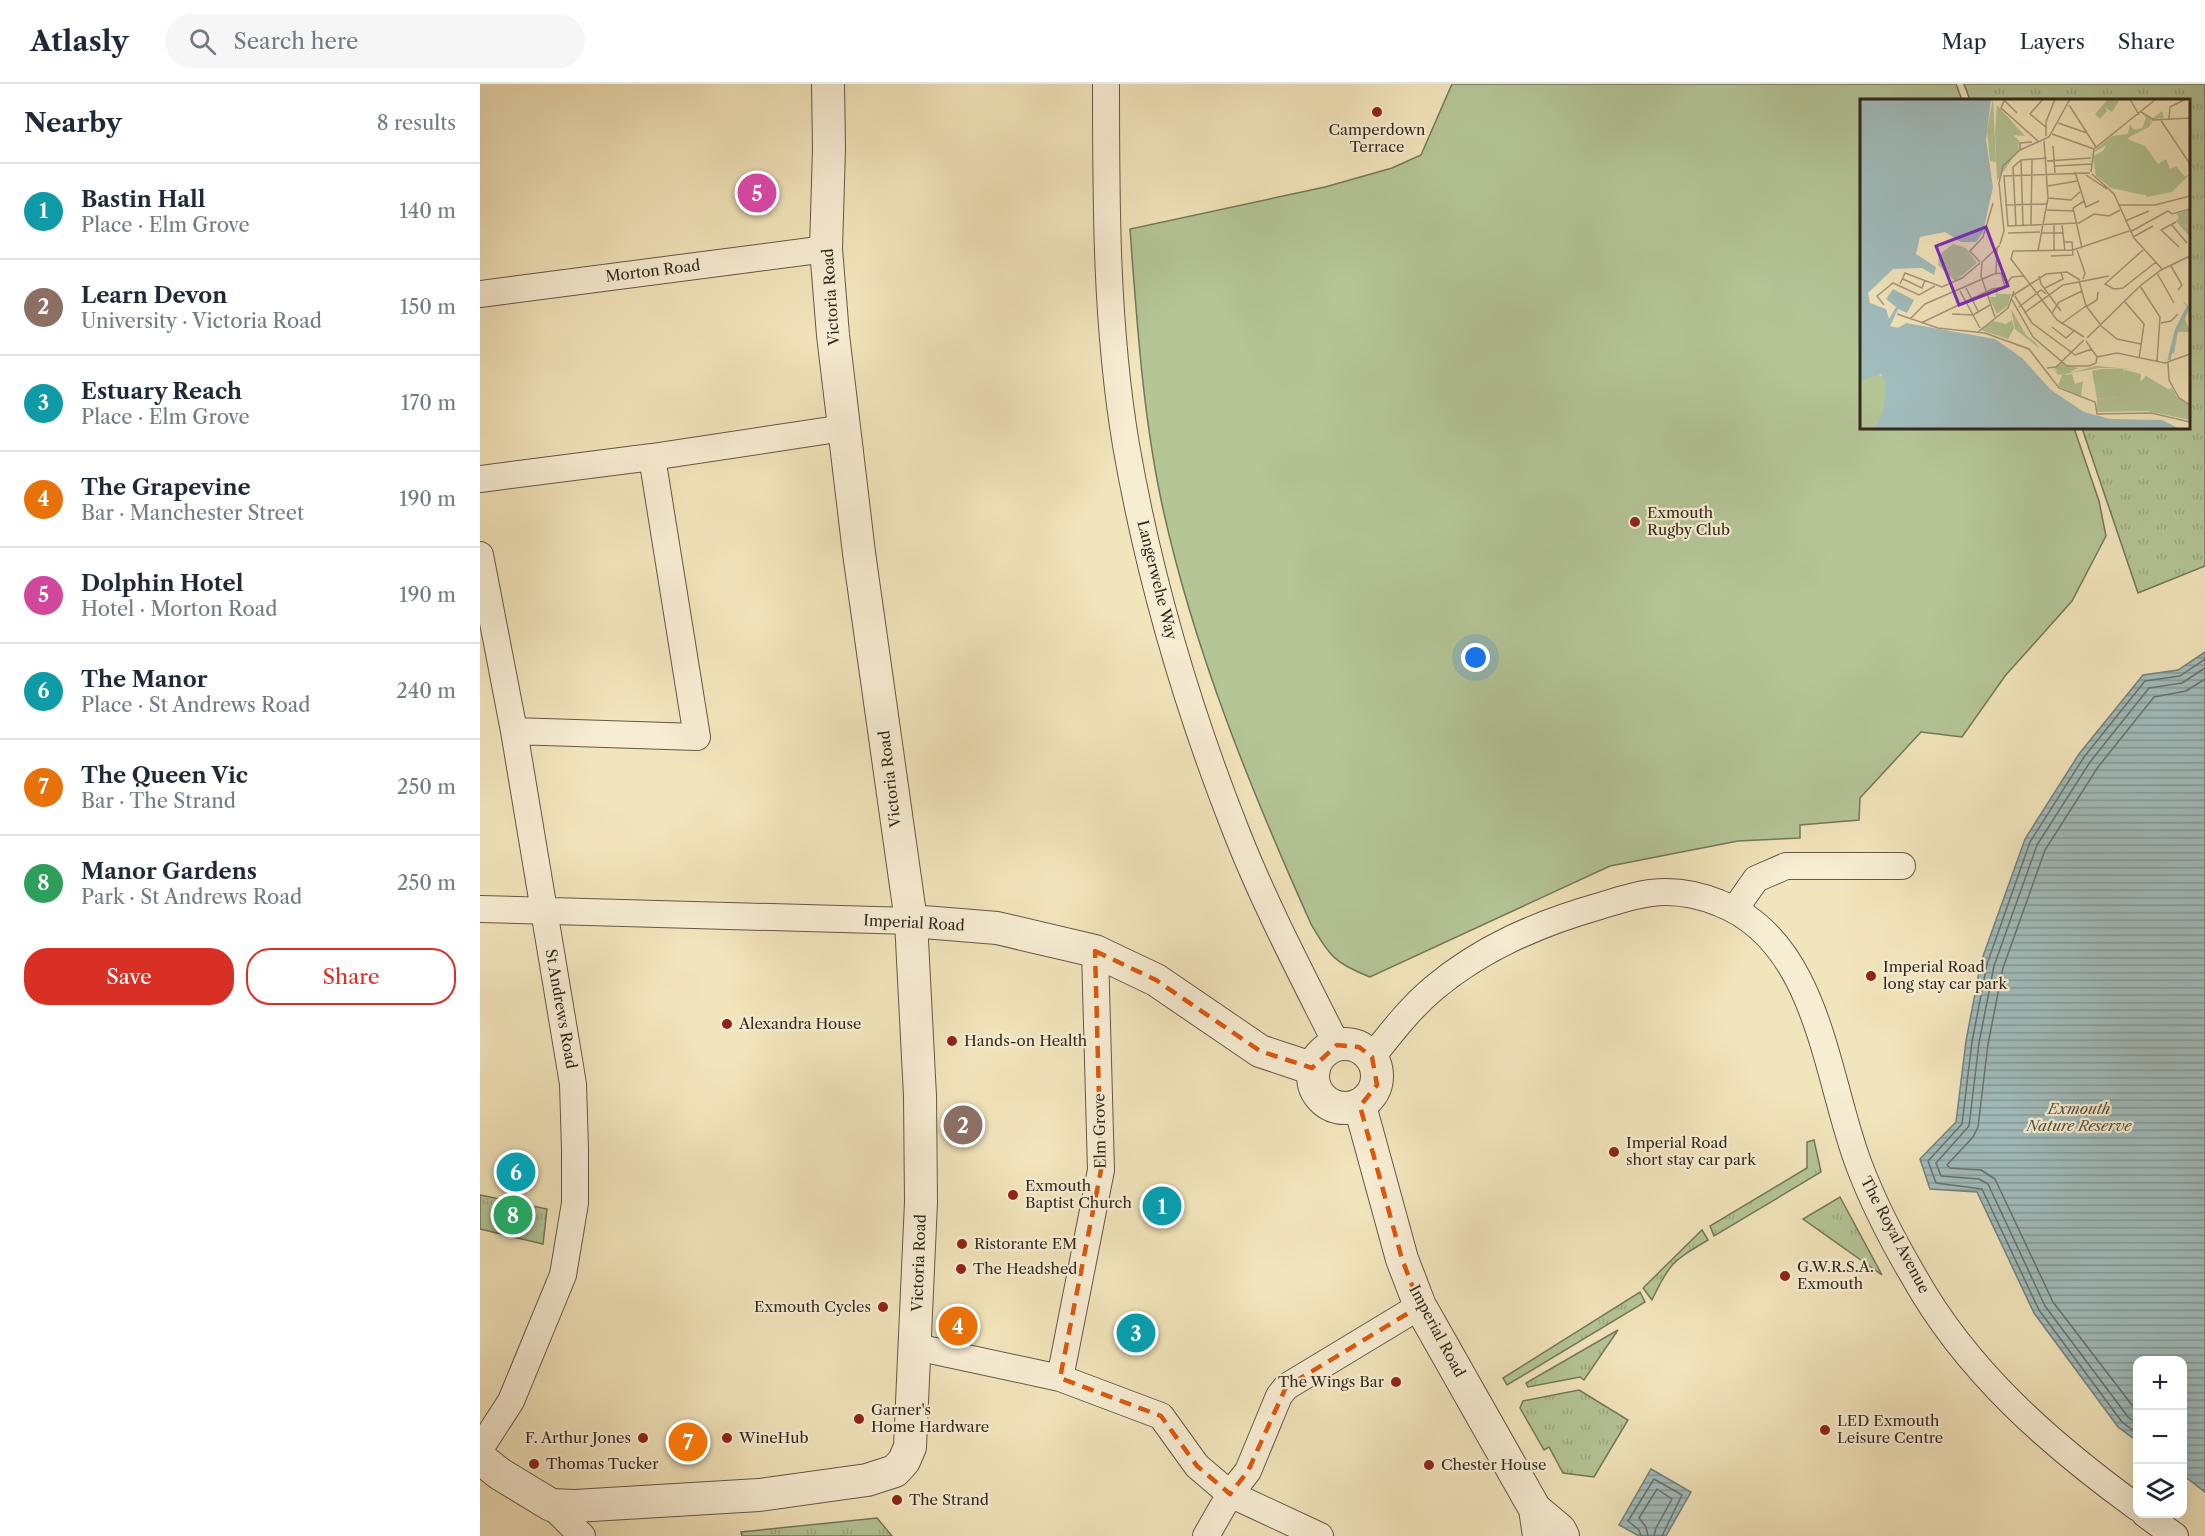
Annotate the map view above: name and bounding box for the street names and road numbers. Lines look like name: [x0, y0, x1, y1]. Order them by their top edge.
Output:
street label: Victoria Road: [818, 248, 843, 347]
street label: Morton Road: [604, 255, 701, 286]
street label: Langerwehe Way: [1133, 518, 1182, 642]
street label: Victoria Road: [874, 730, 905, 830]
street label: Imperial Road: [863, 910, 965, 935]
street label: St Andrews Road: [542, 948, 581, 1070]
street label: Elm Grove: [1089, 1093, 1110, 1169]
street label: The Royal Avenue: [1857, 1173, 1934, 1296]
street label: Victoria Road: [907, 1214, 930, 1313]
street label: Imperial Road: [1405, 1281, 1470, 1380]

